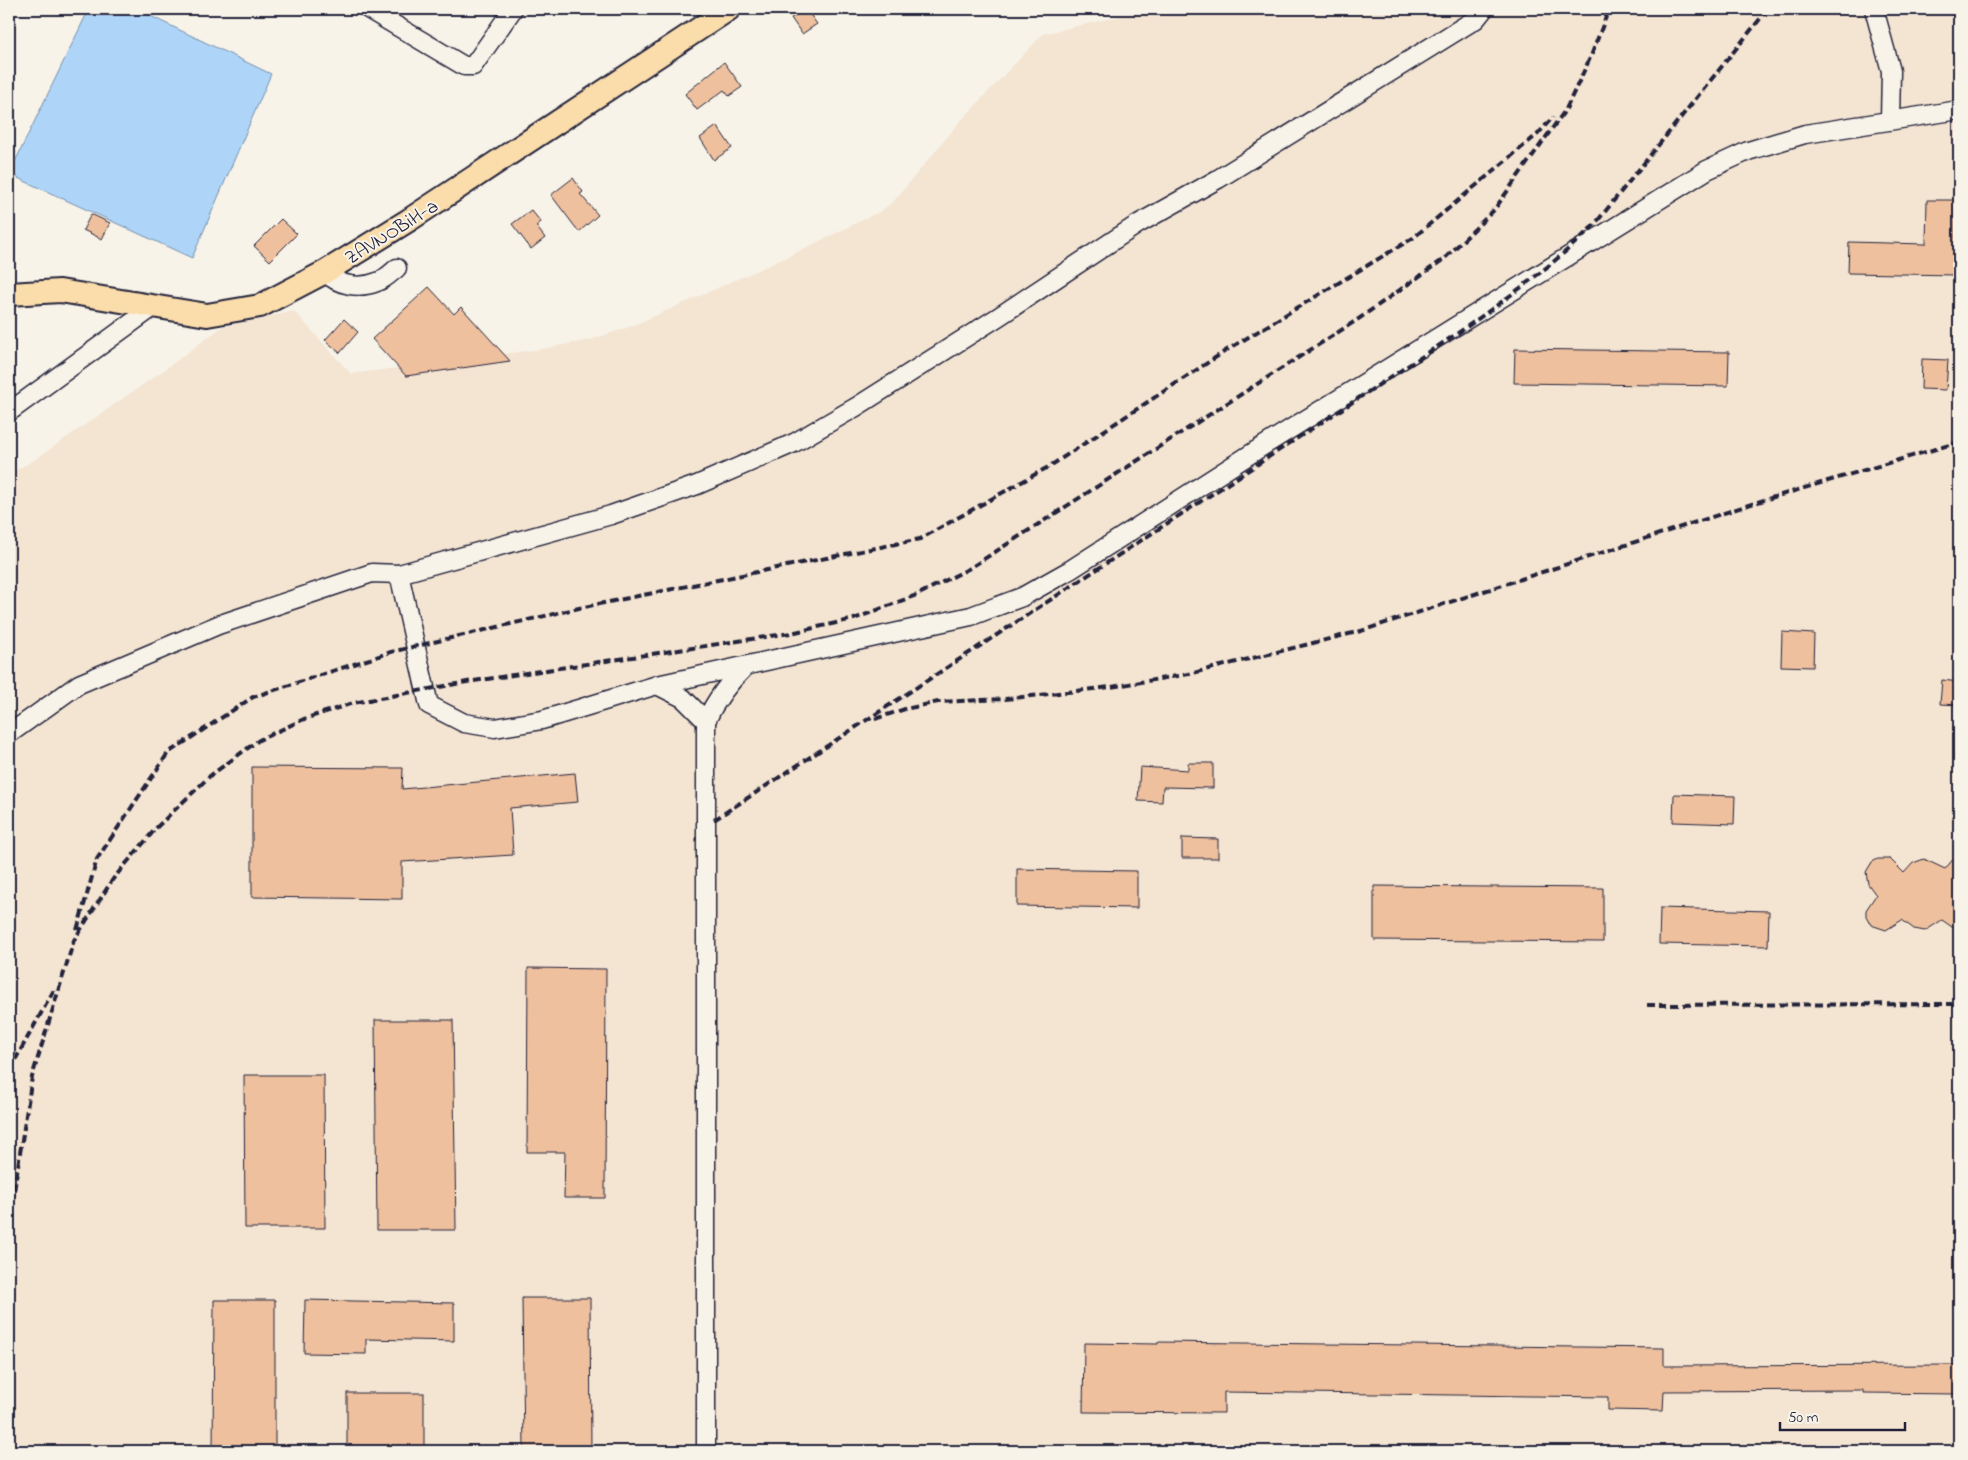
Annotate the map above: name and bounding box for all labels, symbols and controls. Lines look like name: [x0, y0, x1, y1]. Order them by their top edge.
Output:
street label: ZAVNOBiH-a: [340, 193, 445, 273]
scale bar: [1780, 1400, 1906, 1432]
text: 50 m: [1788, 1407, 1819, 1429]

